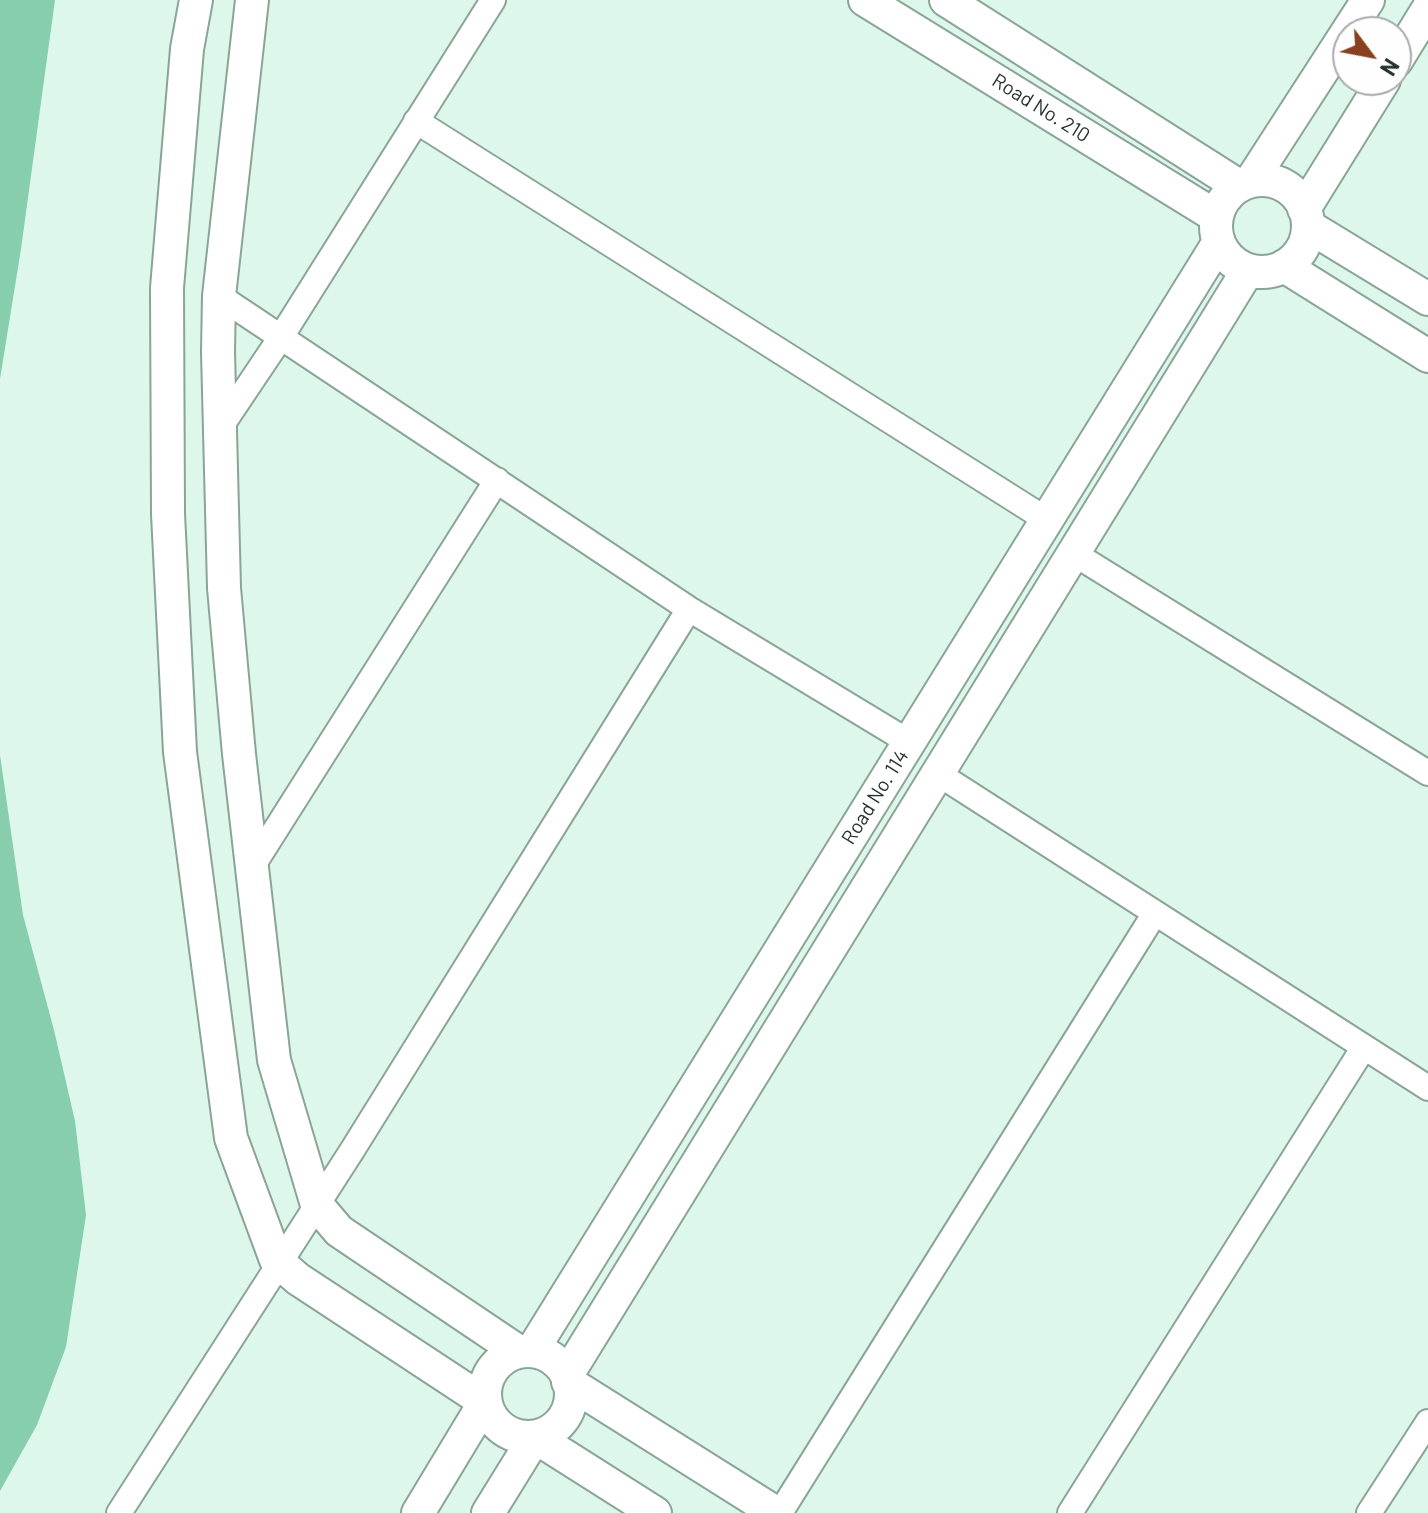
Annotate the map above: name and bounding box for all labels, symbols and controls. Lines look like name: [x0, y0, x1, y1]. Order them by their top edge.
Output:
north arrow: [1332, 16, 1412, 96]
text: N: [1376, 55, 1406, 81]
street label: Road No. 210: [988, 68, 1094, 148]
street label: Road No. 114: [836, 745, 914, 849]

